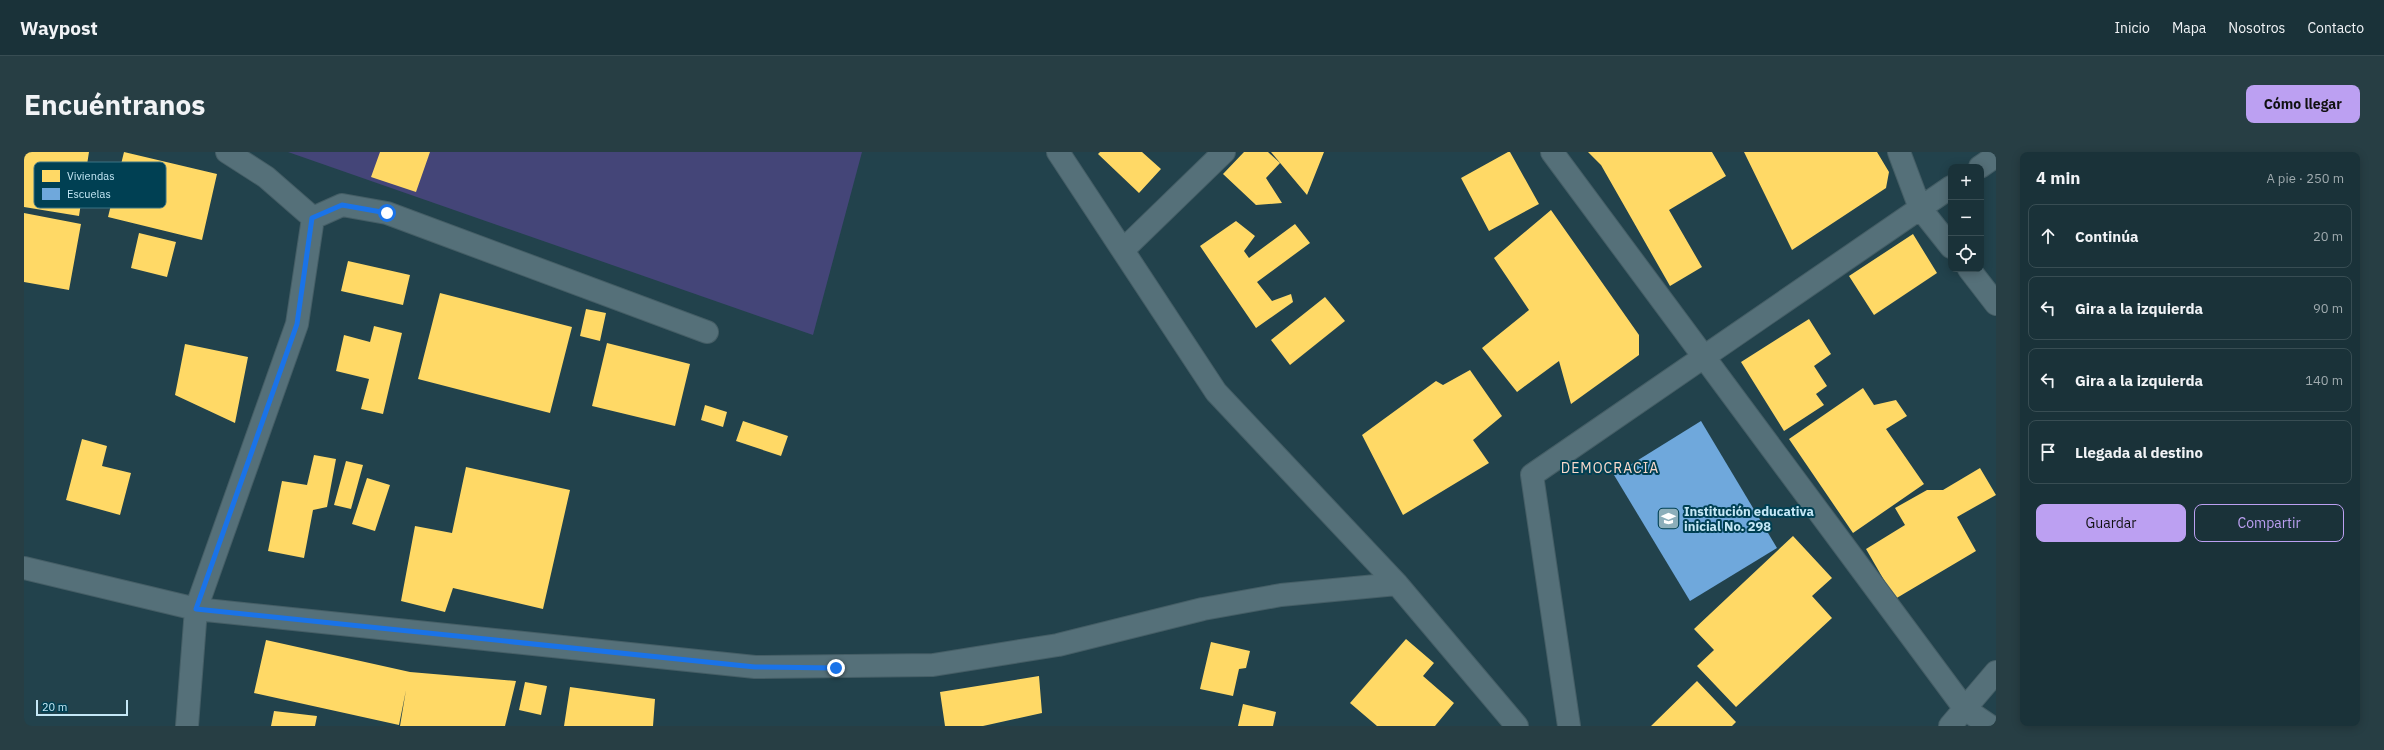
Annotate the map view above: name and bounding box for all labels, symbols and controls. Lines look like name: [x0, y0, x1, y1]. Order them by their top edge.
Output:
text: Waypost: [20, 16, 98, 40]
text: Inicio: [2114, 19, 2150, 37]
text: Mapa: [2172, 19, 2206, 37]
text: Nosotros: [2228, 19, 2285, 37]
text: Contacto: [2307, 19, 2364, 37]
button: Cómo llegar: [2246, 85, 2360, 123]
text: Encuéntranos: [24, 86, 205, 123]
legend: [34, 162, 166, 208]
map controls: [1948, 164, 1984, 272]
button: +: [1948, 164, 1984, 200]
text: 4 min: [2036, 167, 2080, 189]
text: Viviendas: [67, 169, 115, 183]
text: A pie · 250 m: [2266, 170, 2344, 187]
text: Escuelas: [67, 187, 111, 201]
button: −: [1948, 200, 1984, 236]
route start: [378, 204, 396, 222]
icon: ahead: [2037, 225, 2059, 247]
text: Continúa: [2075, 227, 2139, 246]
text: 20 m: [2313, 228, 2343, 245]
button: locate: [1948, 236, 1984, 272]
icon: left: [2037, 297, 2059, 319]
text: Gira a la izquierda: [2075, 299, 2203, 318]
text: 90 m: [2313, 300, 2343, 317]
icon: left: [2037, 369, 2059, 391]
text: Gira a la izquierda: [2075, 371, 2203, 390]
text: 140 m: [2305, 372, 2343, 389]
icon: arrive: [2037, 441, 2059, 463]
text: Llegada al destino: [2075, 443, 2203, 462]
district label: DEMOCRACIA: [1561, 459, 1659, 477]
place label: Institución educativa inicial No. 298: [1684, 503, 1814, 535]
button: Guardar: [2036, 504, 2186, 542]
button: Compartir: [2194, 504, 2344, 542]
school or university icon: Institución educativa inicial No. 298: [1656, 505, 1682, 531]
route end: [827, 659, 845, 677]
scale bar: [36, 698, 128, 717]
text: 20 m: [42, 700, 67, 714]

